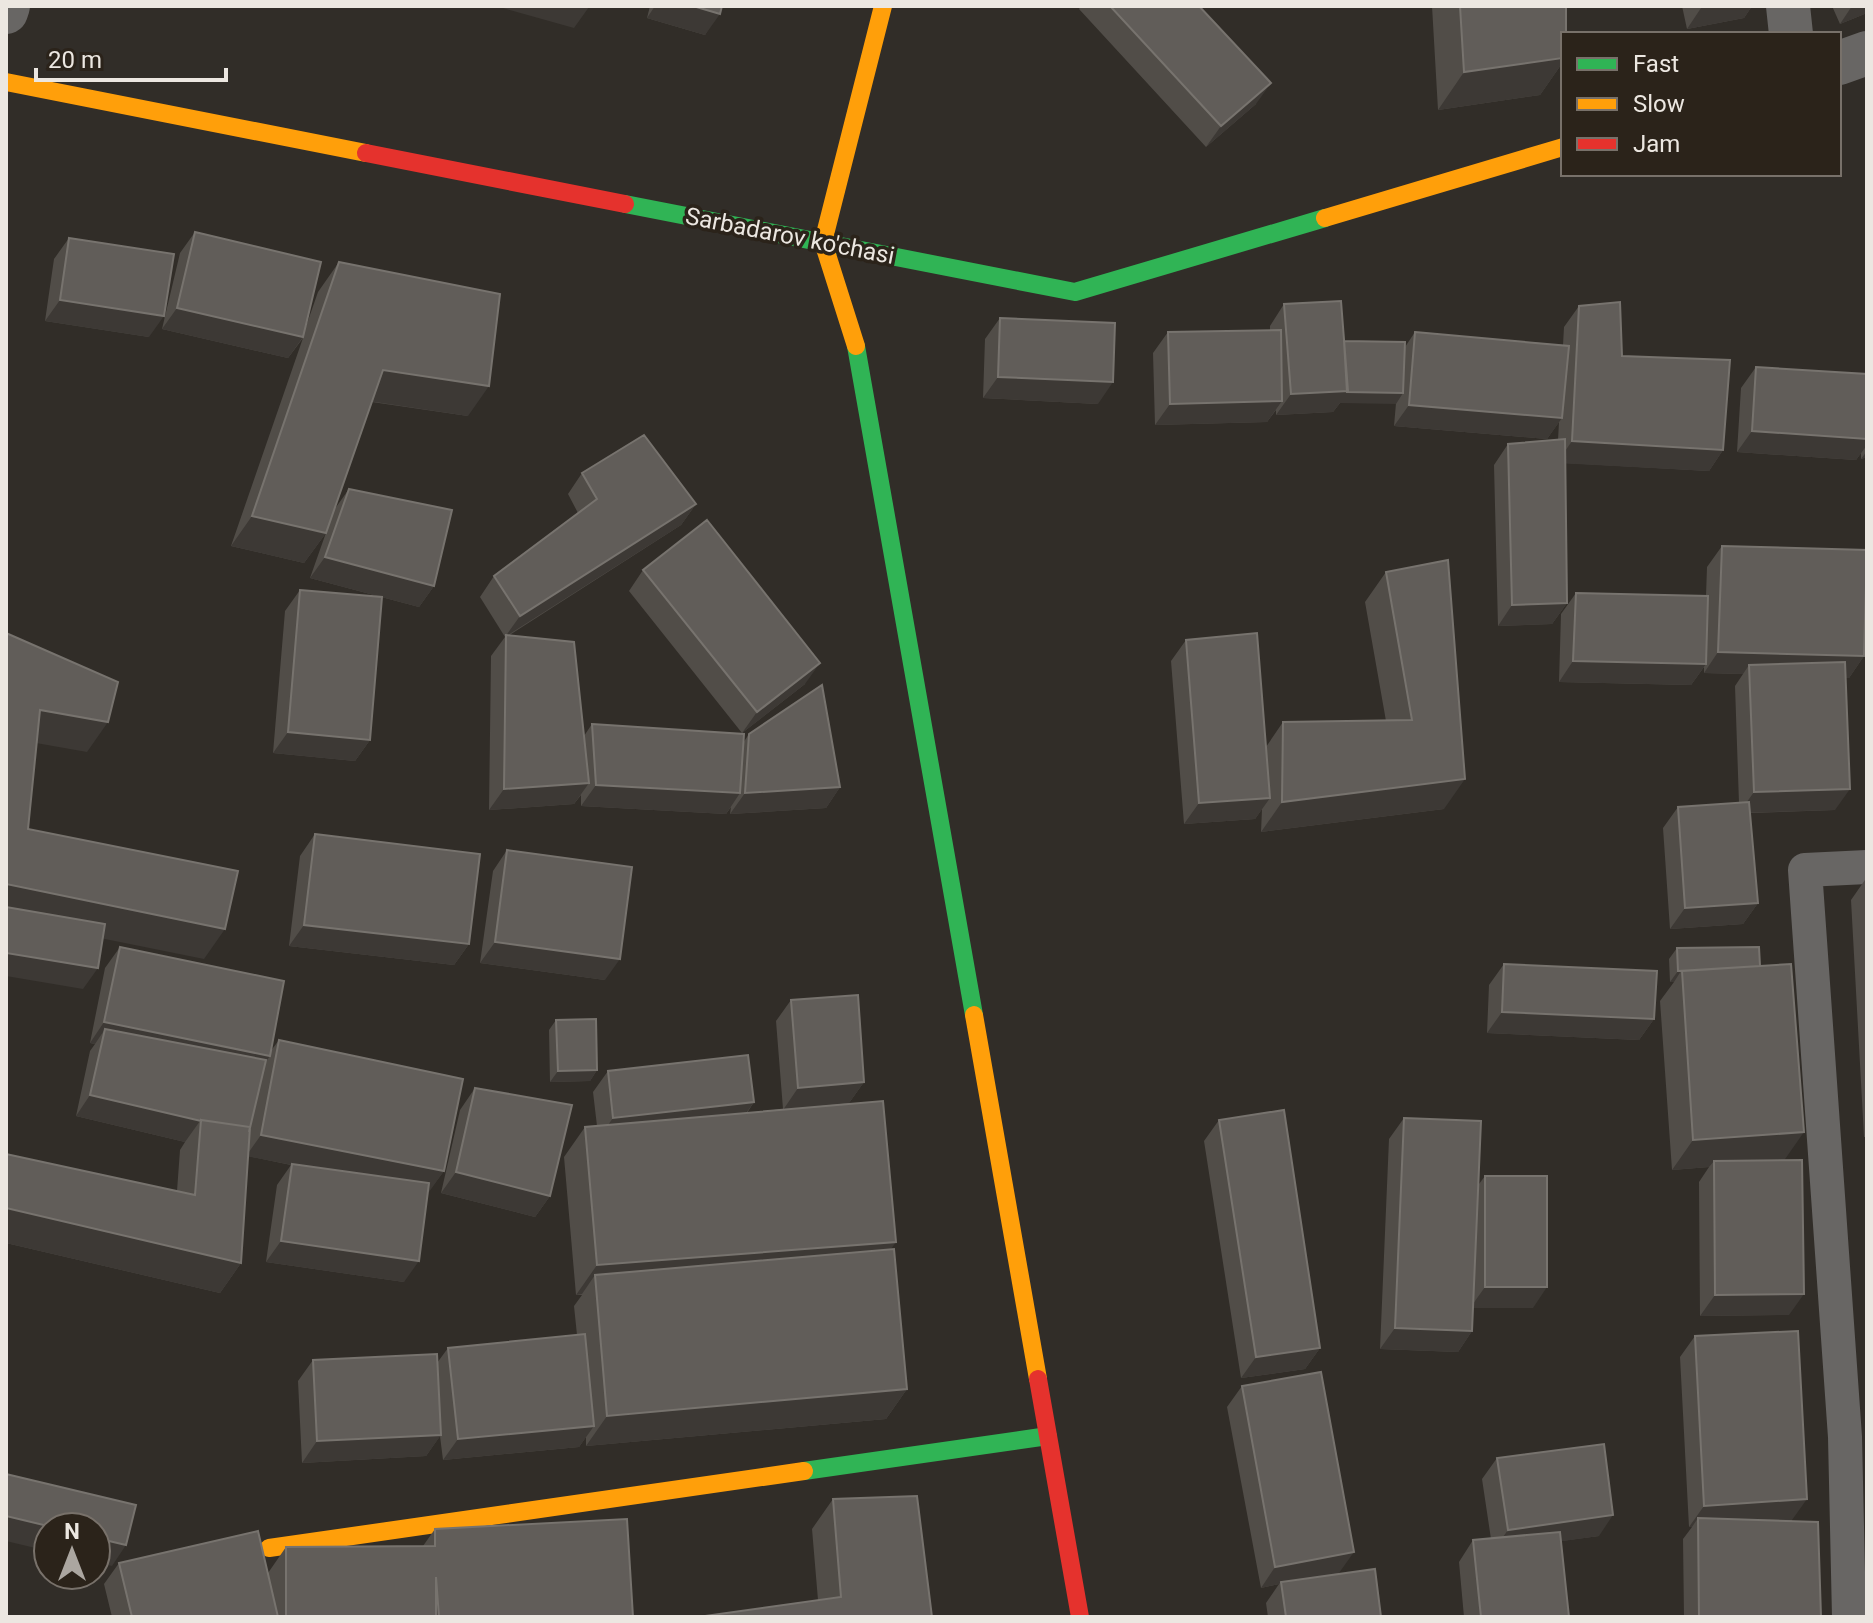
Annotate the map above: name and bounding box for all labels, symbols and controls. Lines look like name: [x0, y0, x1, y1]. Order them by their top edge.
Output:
scale bar: [36, 32, 226, 82]
legend: [1561, 32, 1841, 176]
text: 20 m: [48, 46, 102, 74]
text: Fast: [1633, 50, 1679, 78]
text: Slow: [1633, 90, 1685, 118]
text: Jam: [1633, 130, 1680, 158]
street label: Sarbadarov ko'chasi: [683, 202, 897, 270]
north arrow: [32, 1511, 112, 1591]
text: N: [64, 1519, 80, 1544]

